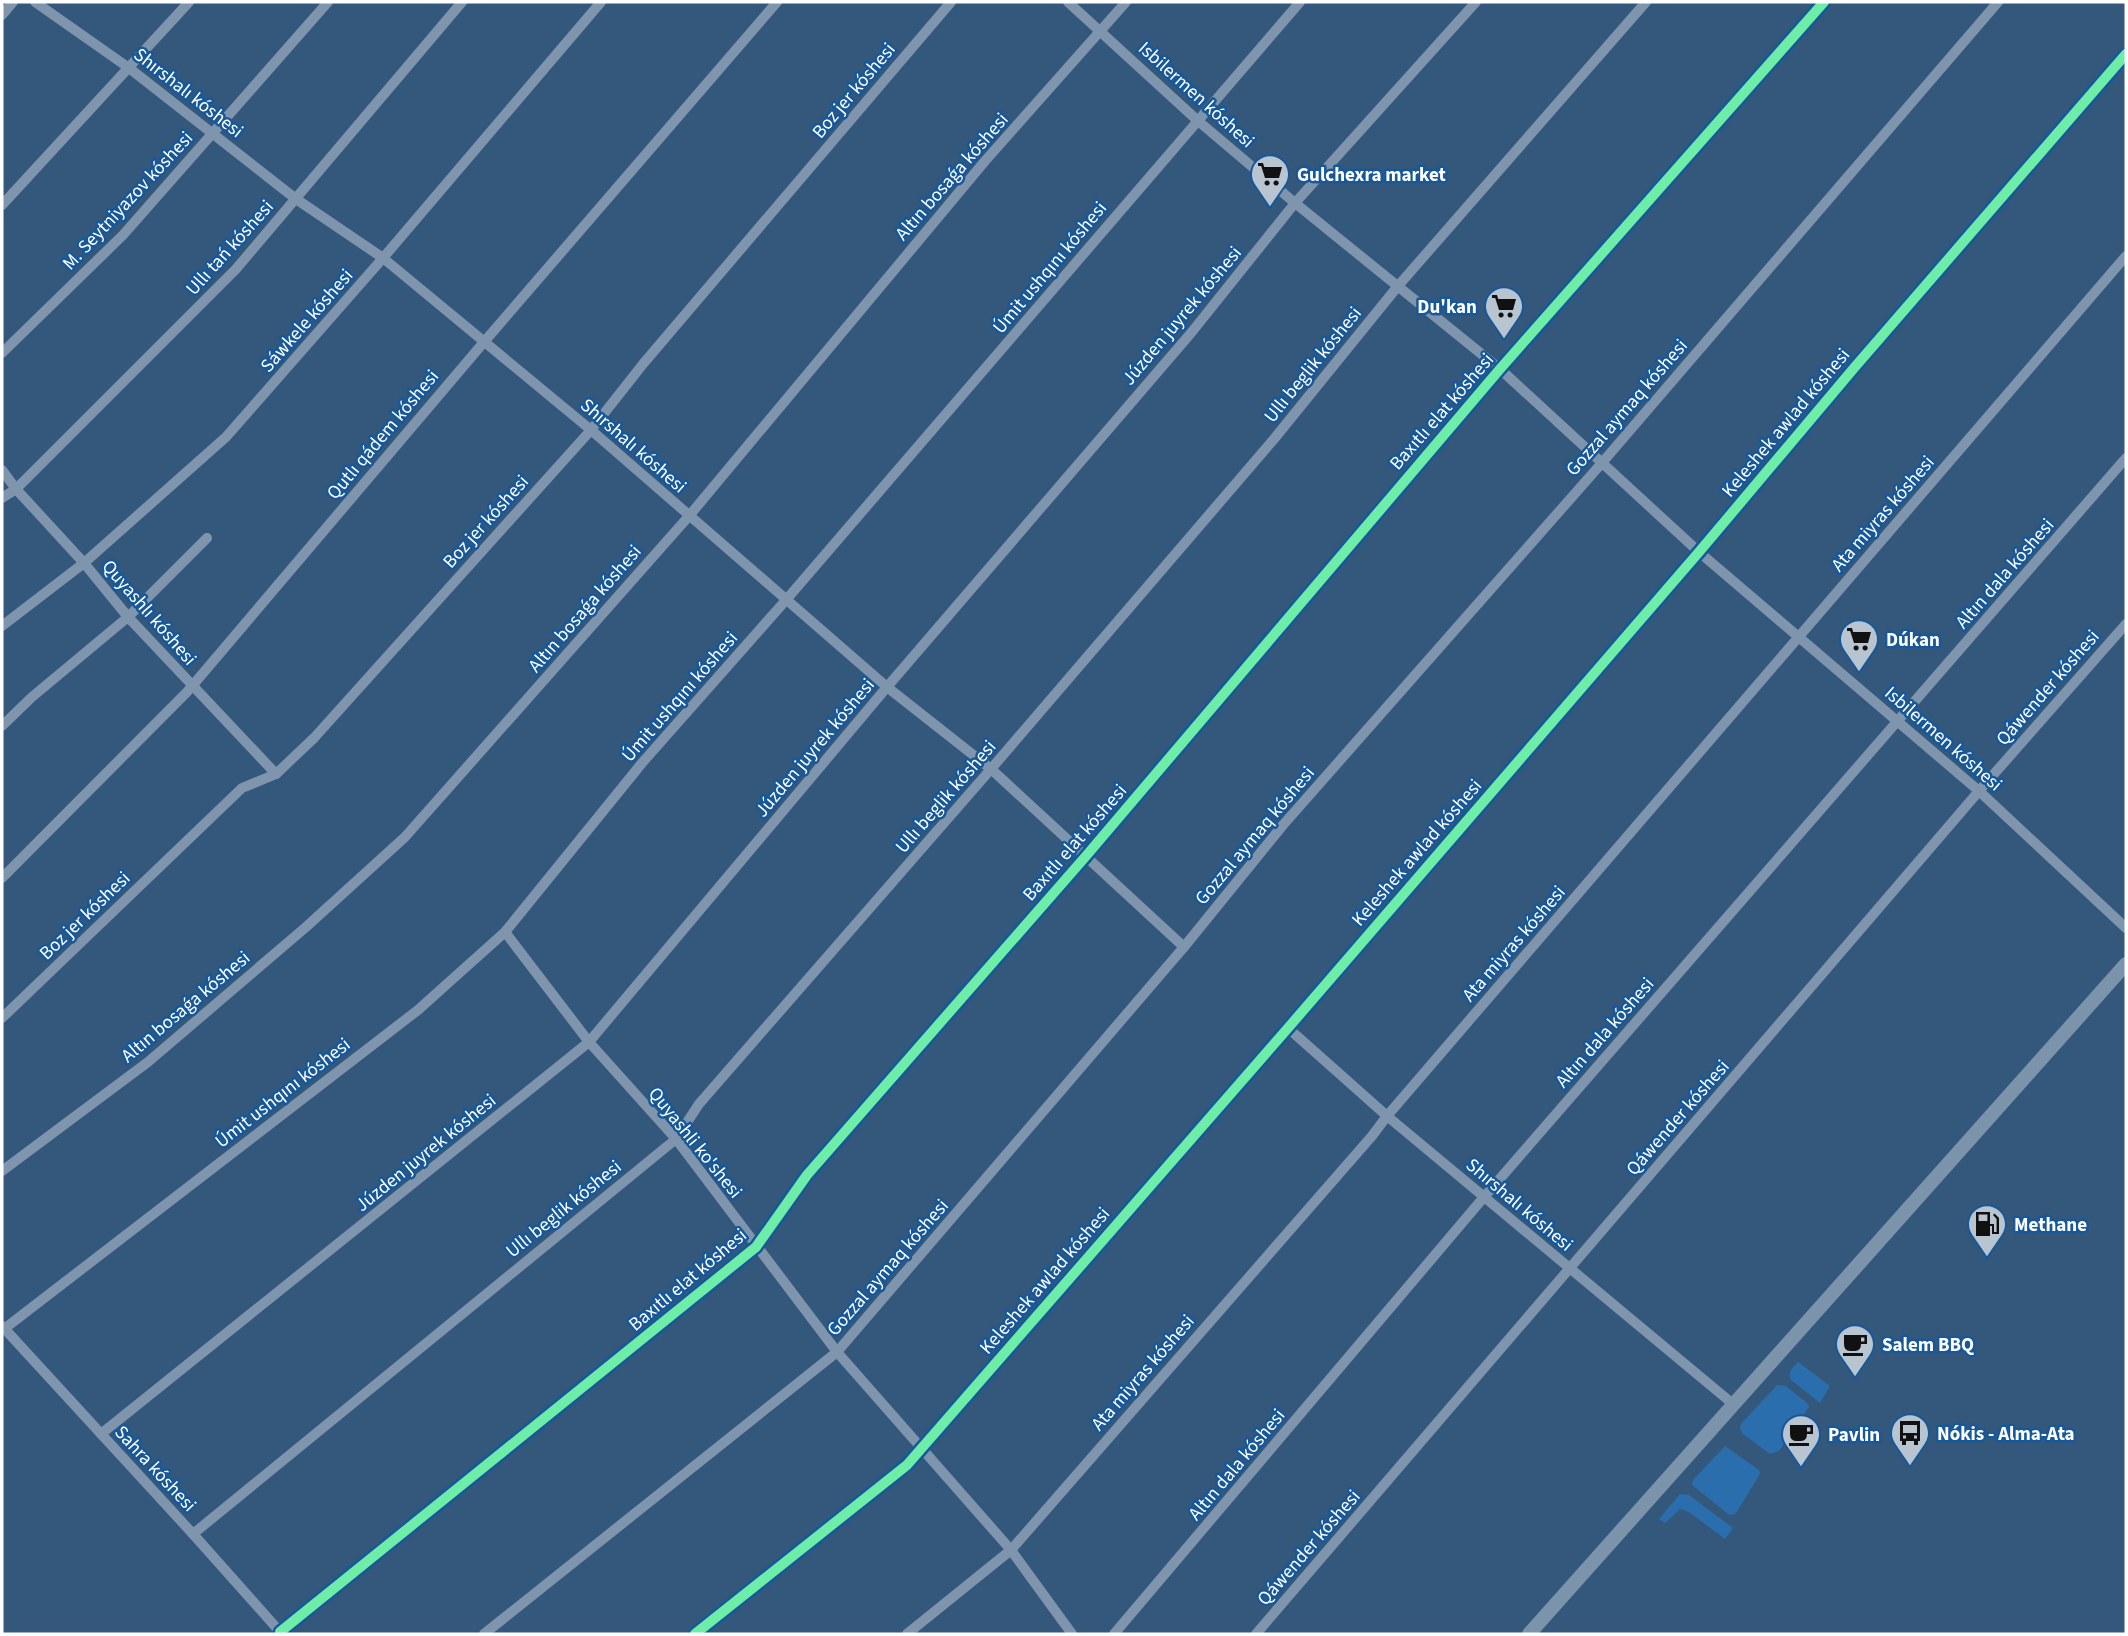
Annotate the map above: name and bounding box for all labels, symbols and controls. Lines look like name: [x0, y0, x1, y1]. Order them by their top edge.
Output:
street label: Isbilermen kóshesi: [1132, 36, 1260, 155]
street label: Boz jer kóshesi: [806, 37, 902, 145]
street label: Shırshalı kóshesi: [128, 42, 249, 145]
street label: Altın bosaǵa kóshesi: [889, 107, 1015, 247]
street label: M. Seytniyazov kóshesi: [57, 126, 200, 276]
supermarket icon: Gulchexra market: [1249, 153, 1291, 208]
place label: Gulchexra market: [1297, 162, 1446, 189]
street label: Ullı tań kóshesi: [180, 194, 280, 302]
street label: Úmit ushqını kóshesi: [987, 196, 1114, 340]
street label: Júzden juyrek kóshesi: [1116, 241, 1248, 391]
street label: Sáwkele kóshesi: [254, 263, 360, 379]
supermarket icon: Du'kan: [1483, 285, 1525, 340]
place label: Du'kan: [1417, 294, 1477, 321]
street label: Ullı beglik kóshesi: [1258, 301, 1368, 429]
street label: Gozzal aymaq kóshesi: [1560, 334, 1694, 482]
street label: Keleshek awlad kóshesi: [1716, 343, 1857, 503]
street label: Baxıtlı elat kóshesi: [1384, 348, 1501, 476]
street label: Qutlı qádem kóshesi: [321, 364, 446, 506]
street label: Shırshalı kóshesi: [574, 392, 692, 500]
street label: Ata miyras kóshesi: [1825, 450, 1941, 578]
street label: Boz jer kóshesi: [437, 469, 535, 575]
street label: Altın dala kóshesi: [1950, 513, 2061, 635]
street label: Altın bosaǵa kóshesi: [522, 539, 648, 679]
street label: Quyashlı kóshesi: [95, 554, 202, 672]
supermarket icon: Dúkan: [1838, 618, 1880, 673]
street label: Qáwender kóshesi: [1990, 624, 2106, 752]
street label: Úmit ushqını kóshesi: [616, 626, 745, 768]
place label: Dúkan: [1886, 627, 1940, 654]
street label: Júzden juyrek kóshesi: [749, 673, 881, 823]
street label: Isbilermen kóshesi: [1878, 680, 2008, 798]
street label: Ullı beglik kóshesi: [889, 734, 1003, 859]
street label: Gozzal aymaq kóshesi: [1189, 761, 1321, 911]
street label: Keleshek awlad kóshesi: [1346, 773, 1489, 932]
street label: Baxıtlı elat kóshesi: [1017, 779, 1134, 907]
street label: Boz jer kóshesi: [33, 866, 137, 967]
street label: Ata miyras kóshesi: [1456, 880, 1572, 1008]
street label: Altın bosaǵa kóshesi: [116, 945, 256, 1069]
street label: Altın dala kóshesi: [1550, 972, 1661, 1094]
street label: Úmit ushqını kóshesi: [209, 1032, 356, 1155]
street label: Qáwender kóshesi: [1620, 1054, 1736, 1182]
street label: Quyashli ko'shesi: [641, 1082, 748, 1204]
street label: Júzden juyrek kóshesi: [350, 1088, 502, 1218]
street label: Shırshalı kóshesi: [1460, 1152, 1578, 1258]
street label: Ullı beglik kóshesi: [500, 1154, 628, 1264]
street label: Gozzal aymaq kóshesi: [821, 1194, 955, 1342]
street label: Keleshek awlad kóshesi: [974, 1201, 1117, 1360]
fuel station icon: Methane: [1966, 1203, 2008, 1258]
place label: Methane: [2014, 1212, 2087, 1239]
street label: Baxıtlı elat kóshesi: [623, 1223, 753, 1338]
street label: Ata miyras kóshesi: [1085, 1309, 1201, 1437]
cafe icon: Salem BBQ: [1834, 1323, 1876, 1378]
place label: Salem BBQ: [1882, 1332, 1974, 1359]
street label: Altın dala kóshesi: [1182, 1403, 1292, 1527]
bus stop icon: Nókis - Alma-Ata: [1889, 1412, 1931, 1467]
cafe icon: Pavlin: [1780, 1413, 1822, 1468]
street label: Sahra kóshesi: [108, 1420, 202, 1518]
place label: Nókis - Alma-Ata: [1937, 1421, 2075, 1448]
place label: Pavlin: [1828, 1422, 1880, 1449]
street label: Qáwender kóshesi: [1251, 1484, 1367, 1612]

